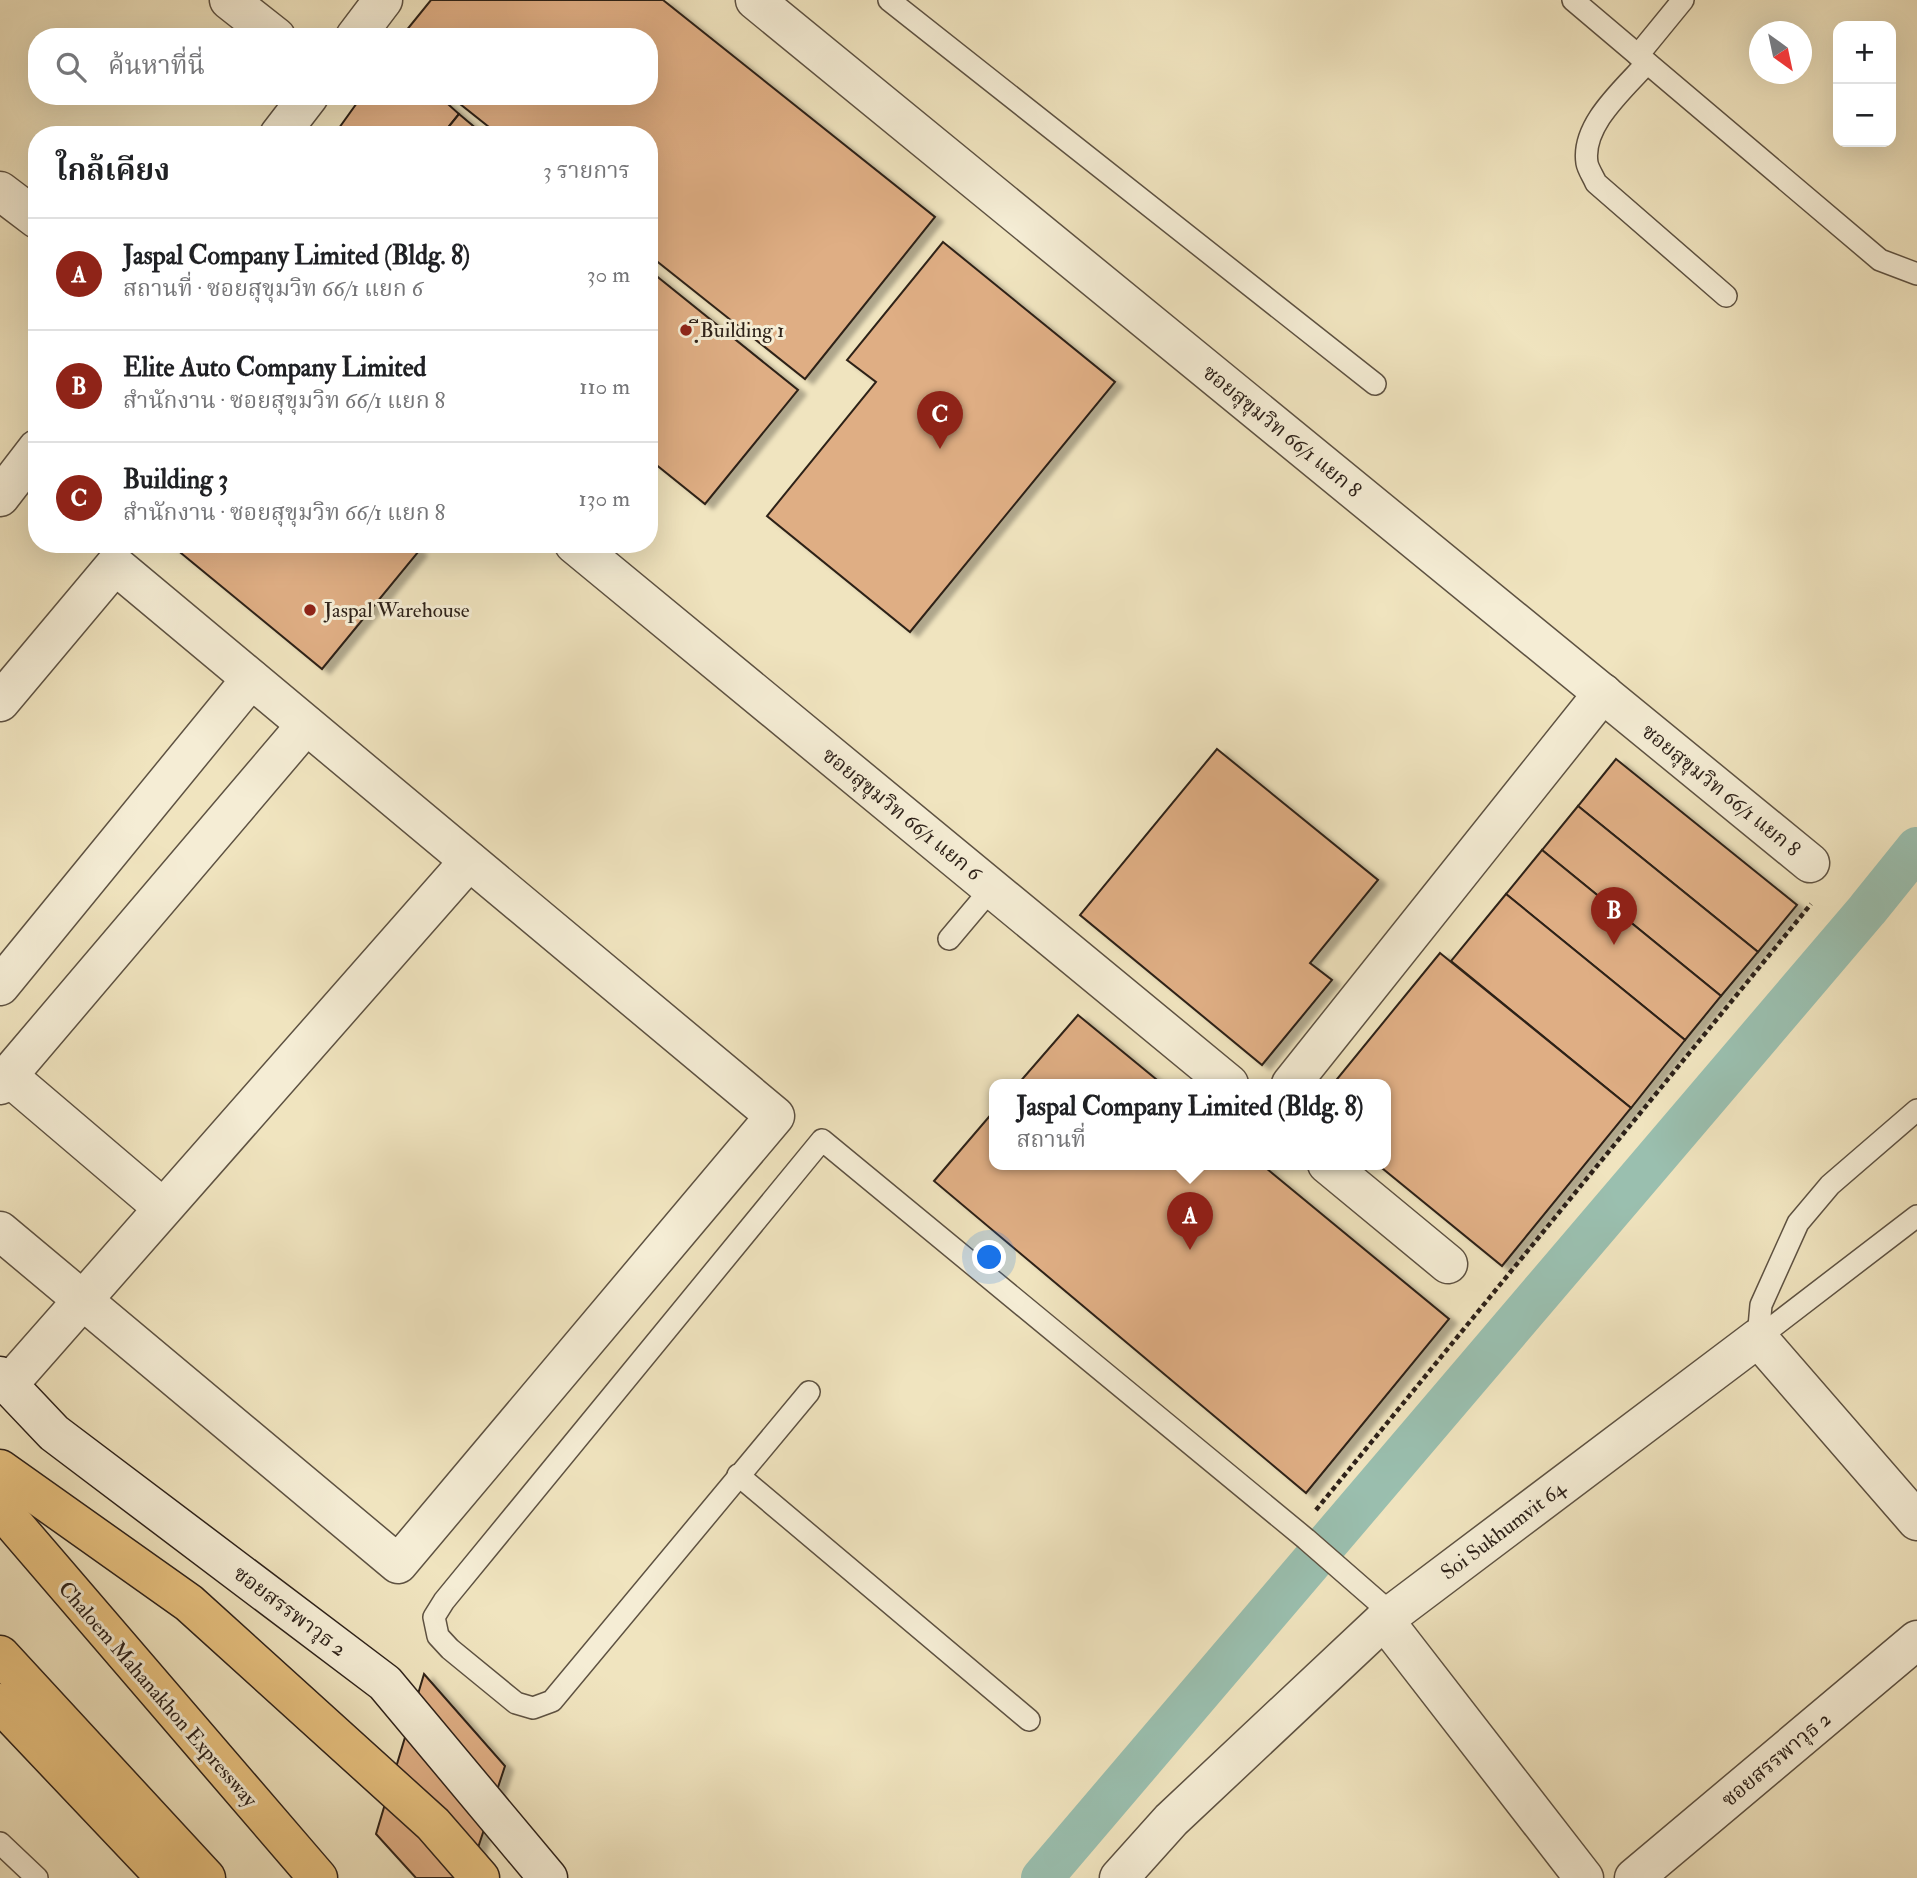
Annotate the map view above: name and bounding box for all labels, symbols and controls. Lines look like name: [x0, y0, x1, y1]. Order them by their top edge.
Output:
north arrow: [1749, 21, 1812, 84]
map controls: [1833, 21, 1896, 147]
button: +: [1833, 21, 1896, 84]
search box: [28, 28, 658, 105]
icon: search: [52, 48, 90, 86]
text: ค้นหาที่นี่: [108, 50, 205, 82]
button: −: [1833, 84, 1896, 147]
text: ใกล้เคียง: [56, 152, 170, 189]
text: 3 รายการ: [543, 156, 630, 185]
text: Jaspal Company Limited (Bldg. 8): [123, 240, 470, 272]
text: A: [72, 260, 86, 289]
text: 30 m: [587, 260, 630, 289]
text: สถานที่ · ซอยสุขุมวิท 66/1 แยก 6: [123, 274, 423, 303]
place label: ฺีBuilding 1: [689, 317, 785, 344]
marker: ฺีBuilding 1: [678, 322, 694, 338]
text: Elite Auto Company Limited: [123, 352, 426, 384]
street label: ซอยสุขุมวิท 66/1 แยก 8: [1197, 359, 1367, 504]
text: B: [71, 372, 87, 401]
text: 110 m: [579, 372, 630, 401]
text: สำนักงาน · ซอยสุขุมวิท 66/1 แยก 8: [123, 386, 445, 415]
pin: C: [917, 391, 963, 449]
text: Building 3: [123, 464, 228, 496]
text: C: [71, 484, 87, 513]
text: 130 m: [578, 484, 630, 513]
text: สำนักงาน · ซอยสุขุมวิท 66/1 แยก 8: [123, 498, 445, 527]
place label: Jaspal Warehouse: [323, 597, 470, 624]
marker: Jaspal Warehouse: [302, 602, 318, 618]
street label: ซอยสุขุมวิท 66/1 แยก 8: [1636, 718, 1806, 863]
street label: ซอยสุขุมวิท 66/1 แยก 6: [816, 742, 988, 888]
pin: B: [1591, 887, 1637, 945]
popup: [989, 1079, 1391, 1170]
text: Jaspal Company Limited (Bldg. 8): [1016, 1091, 1364, 1123]
text: สถานที่: [1016, 1125, 1086, 1154]
pin: A: [1167, 1192, 1213, 1250]
your location: [972, 1240, 1006, 1274]
street label: Soi Sukhumvit 64: [1436, 1474, 1572, 1586]
street label: ซอยสรรพาวุธ 2: [228, 1560, 352, 1663]
street label: Chaloem Mahanakhon Expressway: [52, 1576, 264, 1813]
street label: ซอยสรรพาวุธ 2: [1716, 1706, 1837, 1813]

